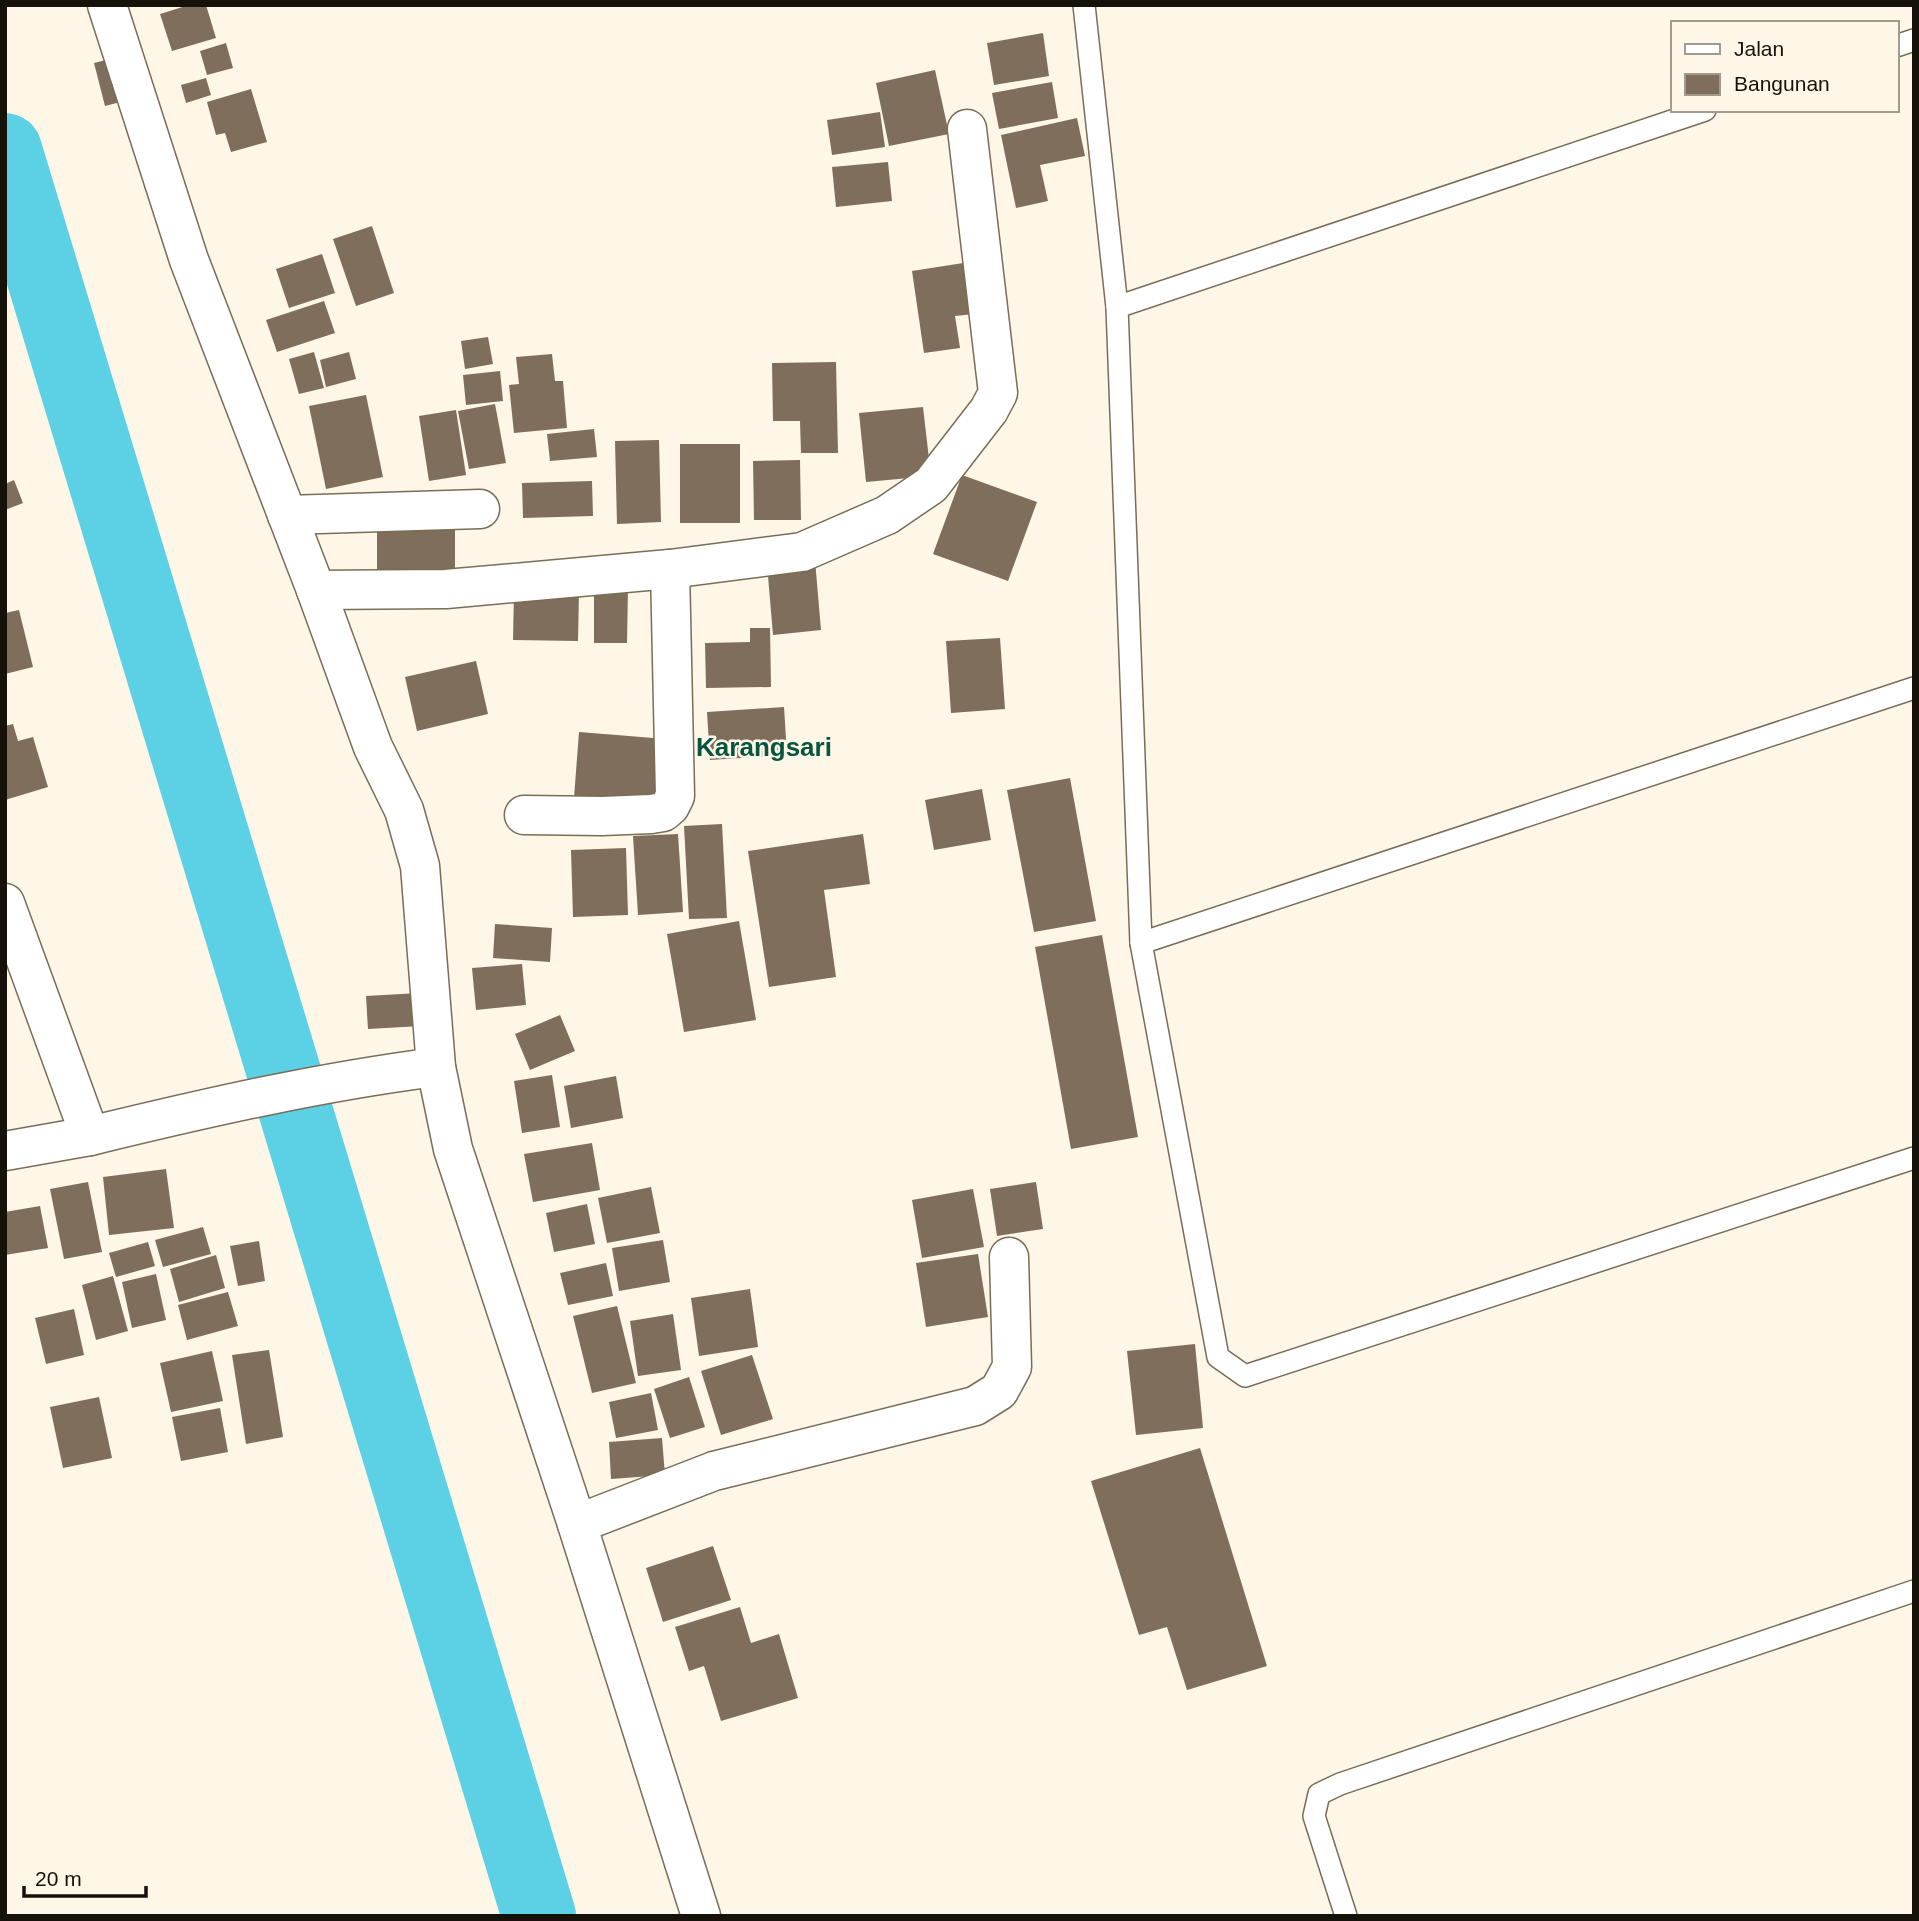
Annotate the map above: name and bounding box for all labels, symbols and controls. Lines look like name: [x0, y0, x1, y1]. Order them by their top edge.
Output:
legend: [1671, 21, 1898, 112]
text: Jalan: [1734, 37, 1784, 60]
text: Bangunan: [1734, 72, 1830, 95]
district label: Karangsari: [696, 732, 832, 762]
scale bar: [24, 1854, 147, 1898]
text: 20 m: [35, 1867, 82, 1890]

